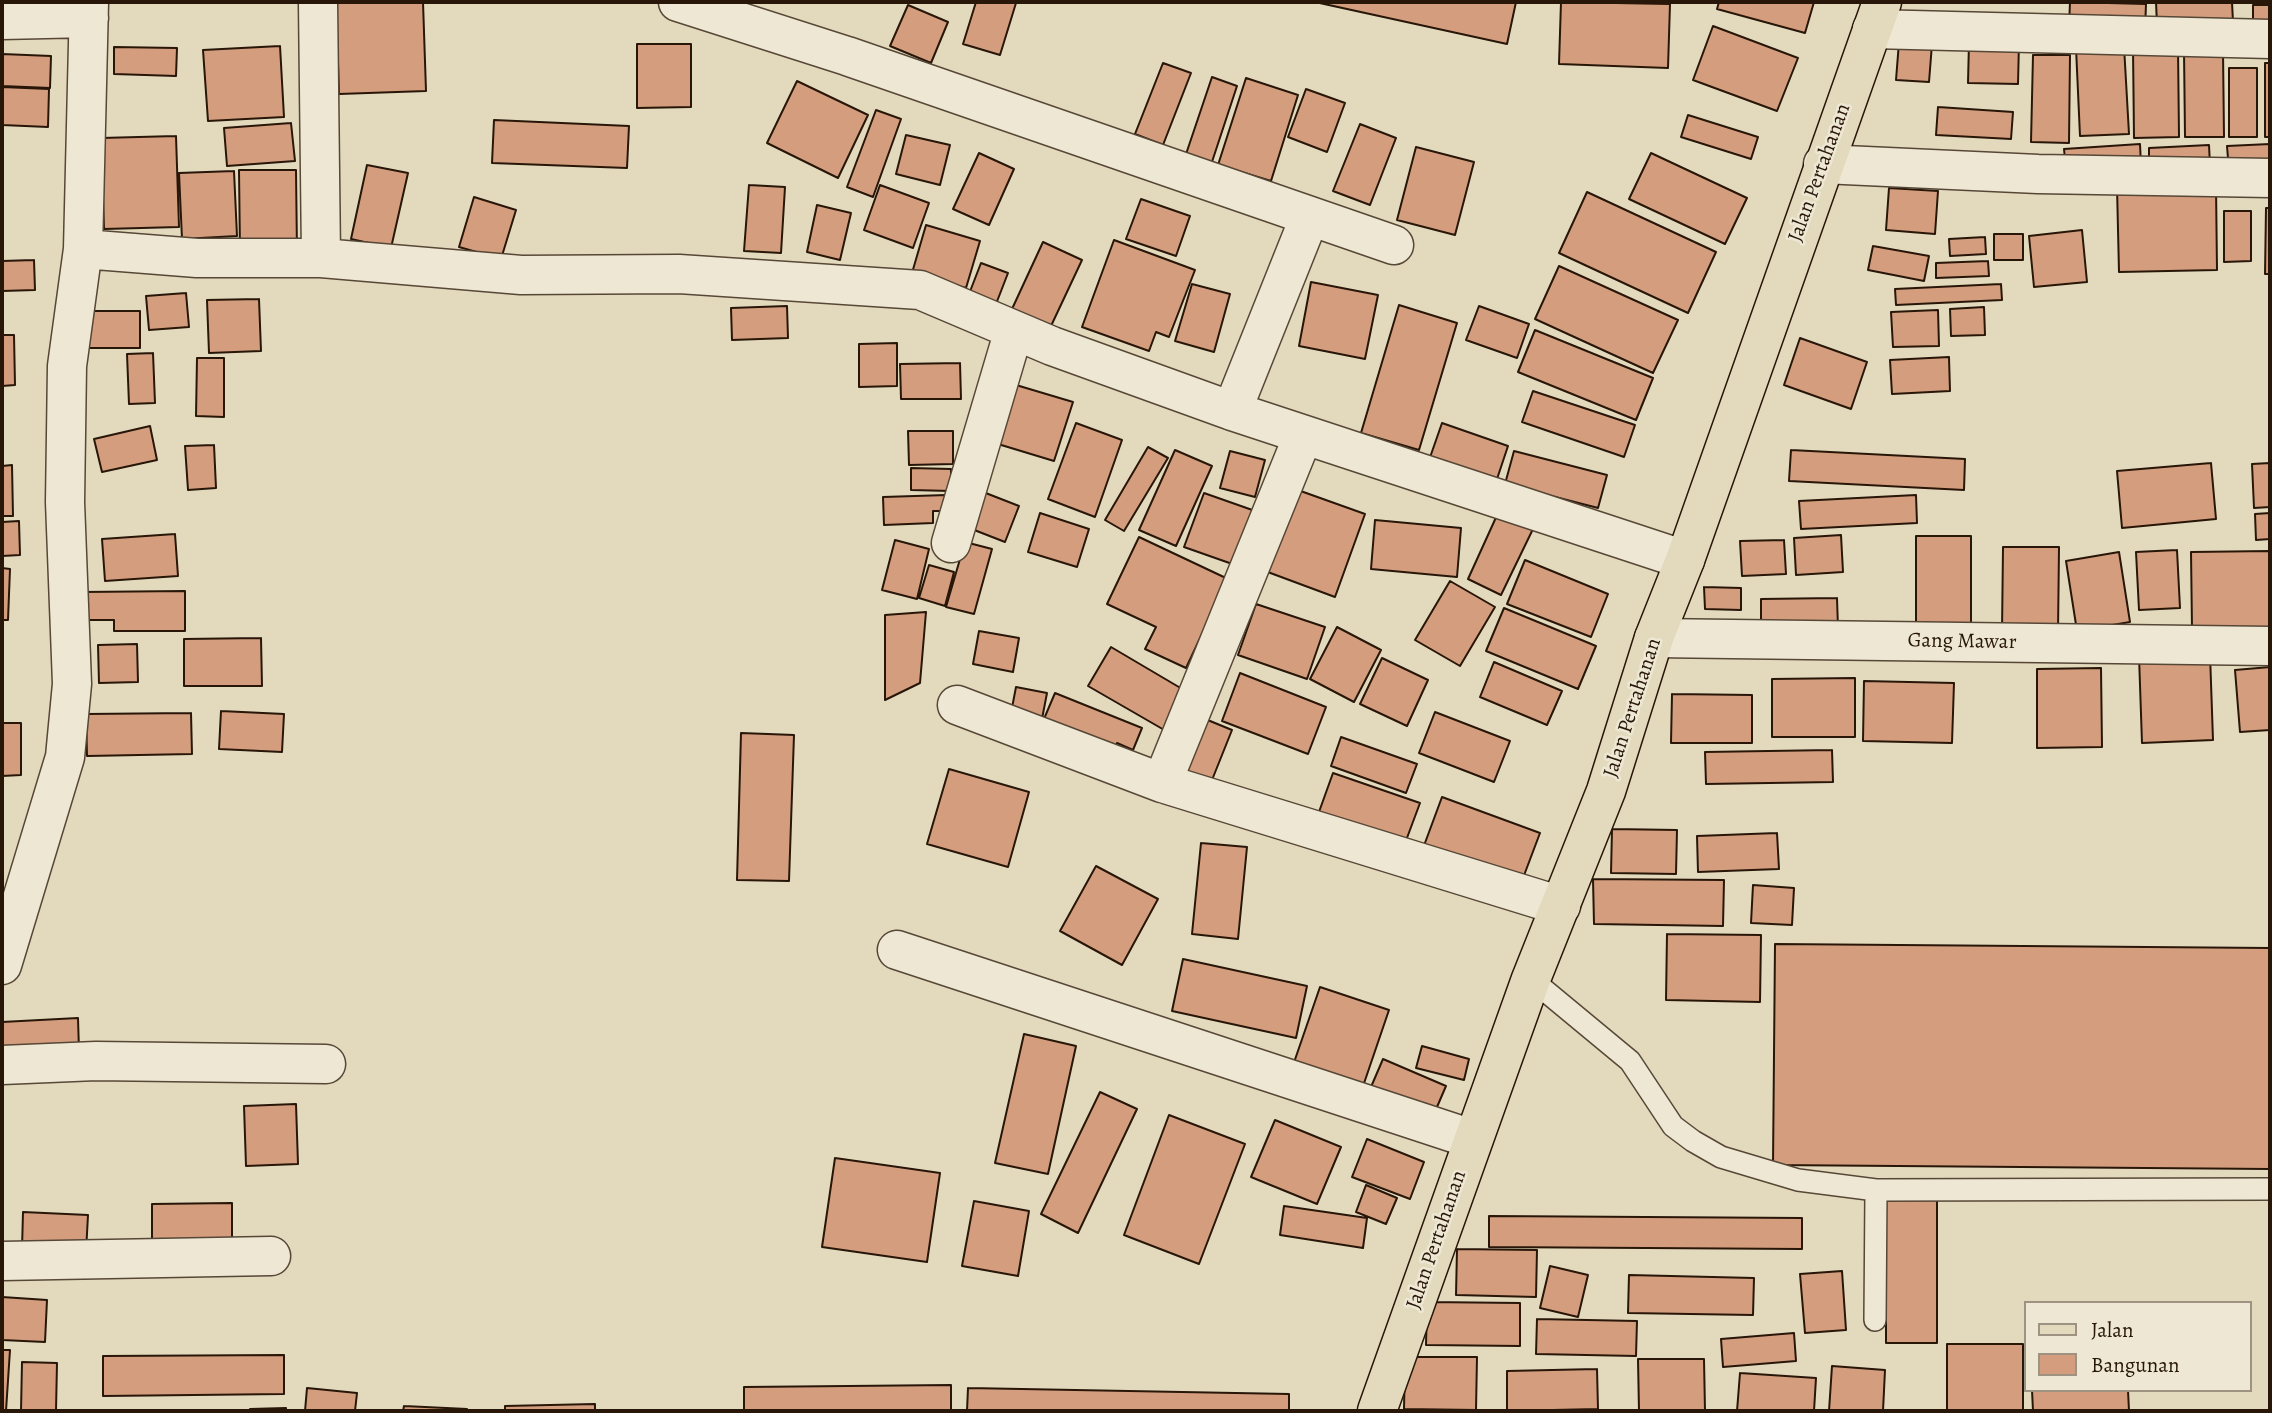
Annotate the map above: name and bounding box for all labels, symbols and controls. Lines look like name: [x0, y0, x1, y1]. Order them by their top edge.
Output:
street label: Jalan Pertahanan: [1783, 100, 1857, 246]
street label: Gang Mawar: [1907, 628, 2017, 656]
street label: Jalan Pertahanan: [1599, 635, 1667, 781]
street label: Jalan Pertahanan: [1401, 1167, 1473, 1313]
legend: [2024, 1301, 2251, 1392]
text: Jalan: [2091, 1316, 2133, 1344]
text: Bangunan: [2091, 1351, 2180, 1379]

